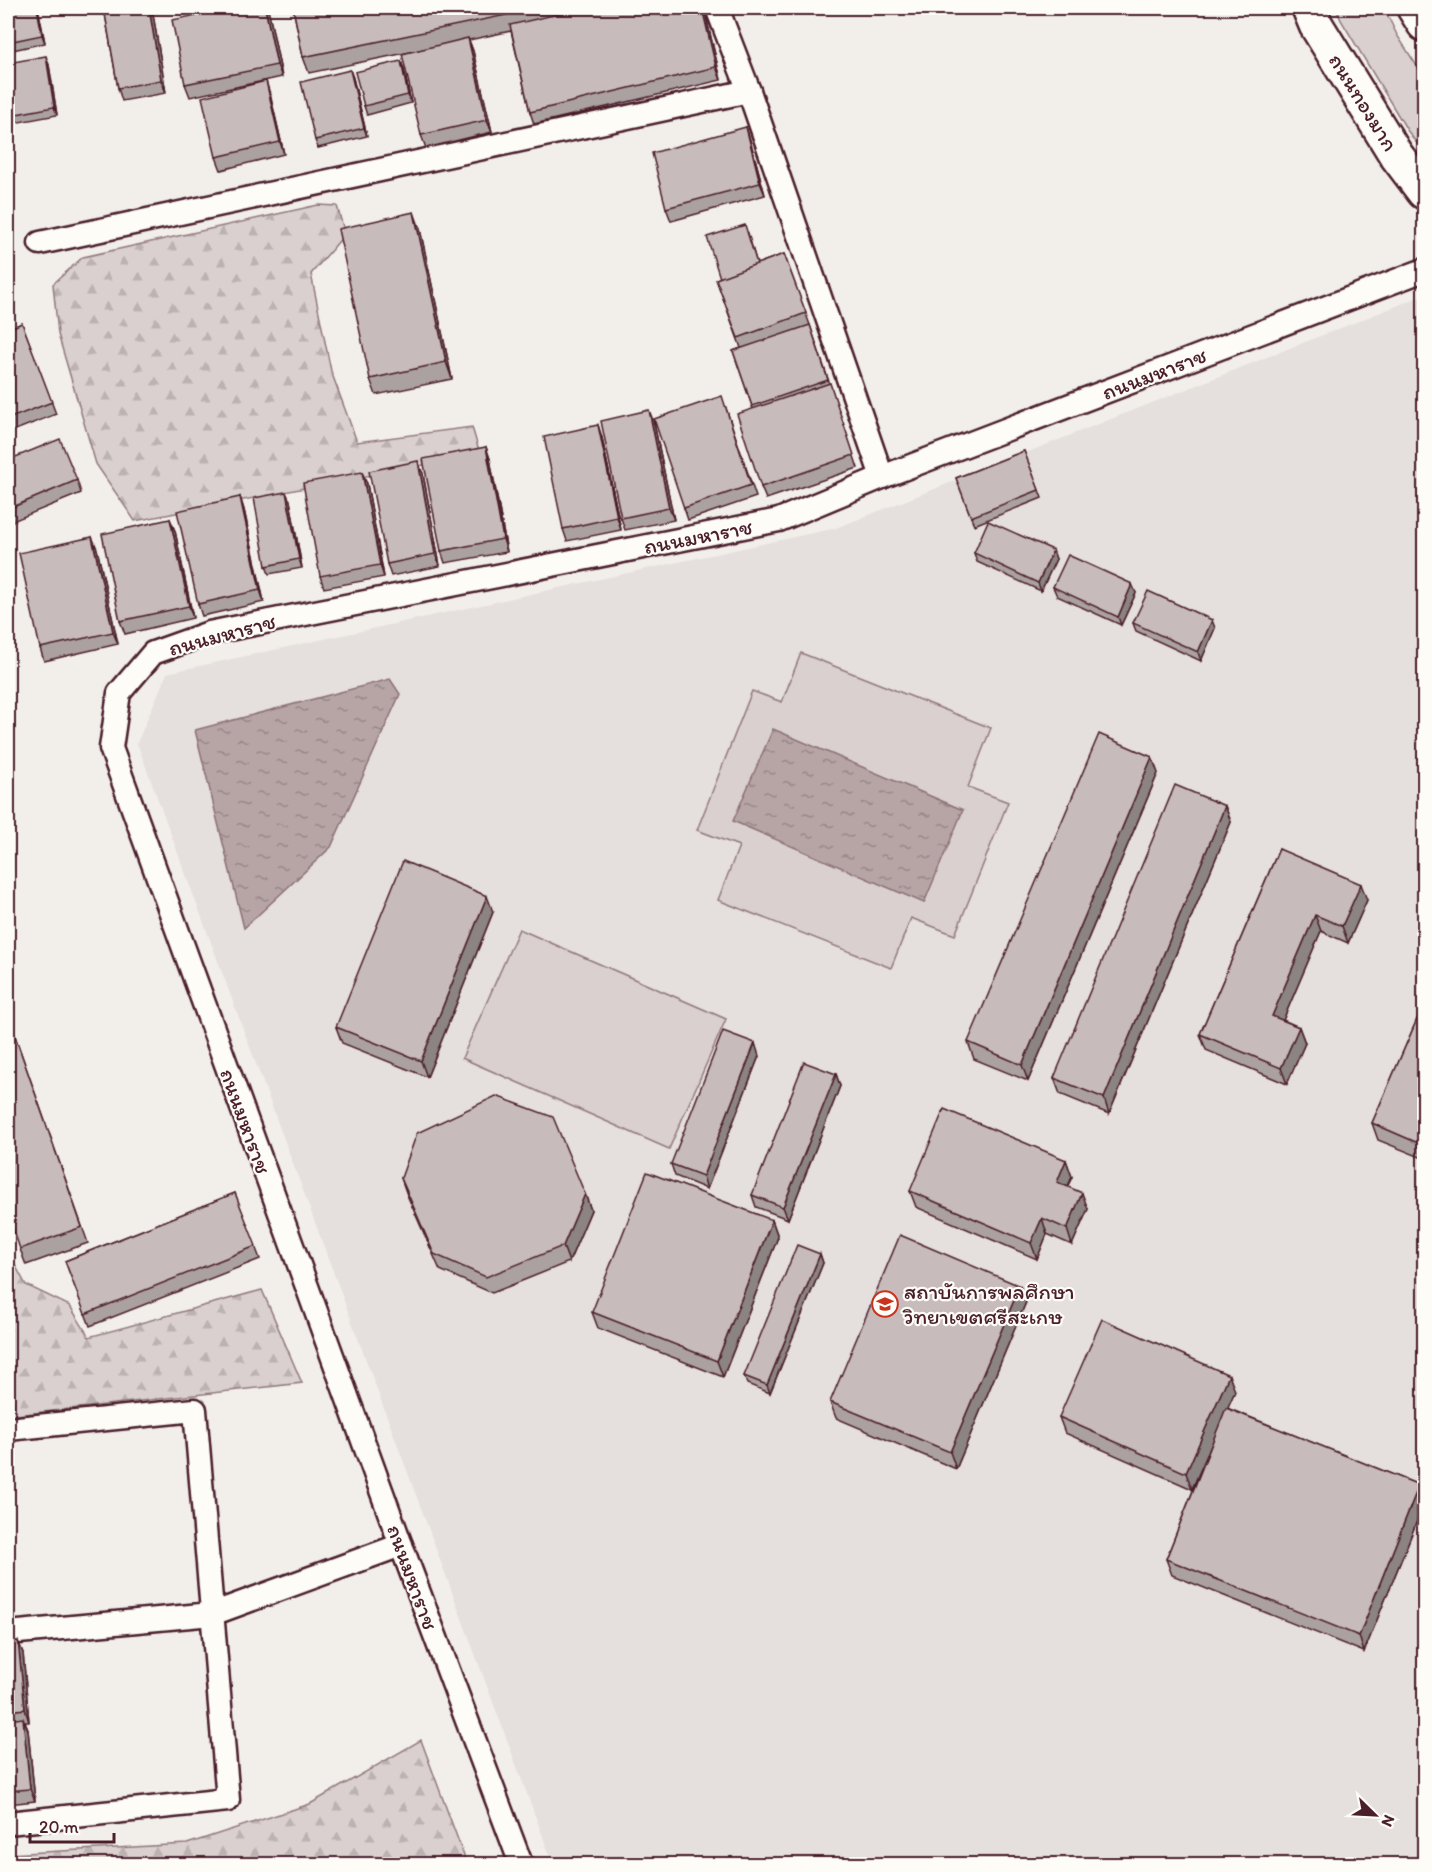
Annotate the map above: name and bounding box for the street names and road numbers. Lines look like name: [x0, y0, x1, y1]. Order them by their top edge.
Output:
street label: ถนนทองมาก: [1323, 48, 1404, 156]
street label: ถนนมหาราช: [1098, 341, 1211, 406]
street label: ถนนมหาราช: [642, 513, 755, 560]
street label: ถนนมหาราช: [166, 607, 279, 662]
street label: ถนนมหาราช: [214, 1065, 277, 1178]
street label: ถนนมหาราช: [381, 1521, 444, 1634]

